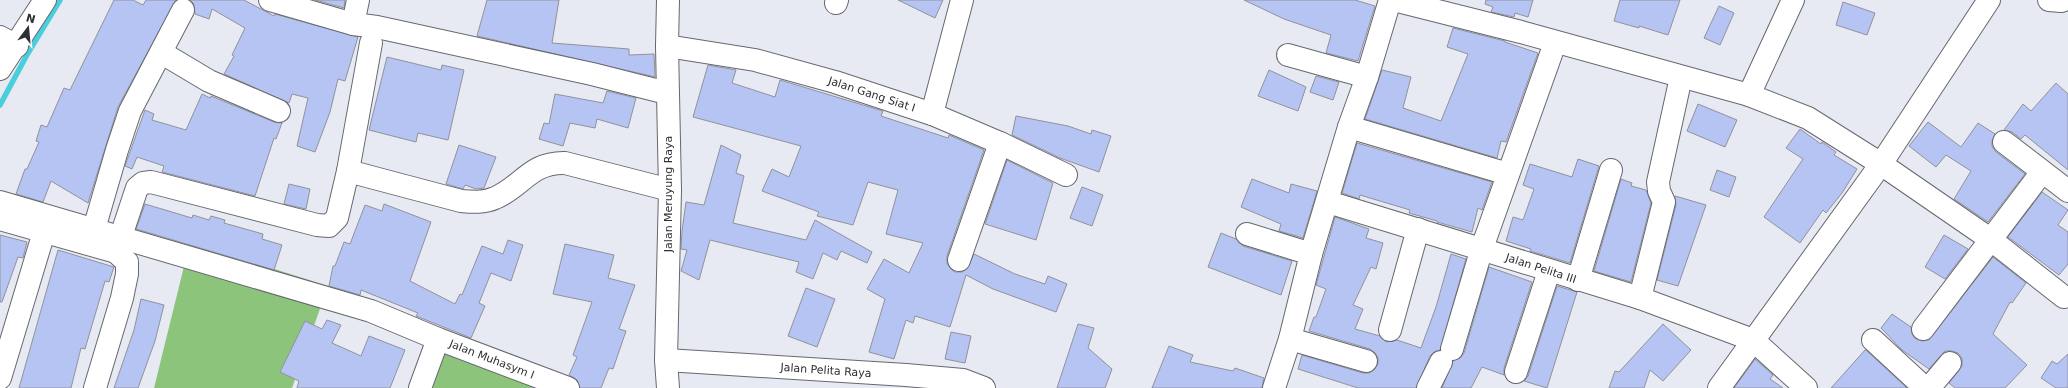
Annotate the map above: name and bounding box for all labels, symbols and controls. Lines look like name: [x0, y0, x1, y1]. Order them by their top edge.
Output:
north arrow: [8, 8, 48, 48]
text: N: [24, 11, 37, 26]
street label: Jalan Gang Siat I: [826, 74, 917, 115]
street label: Jalan Meruyung Raya: [662, 136, 675, 253]
street label: Jalan Pelita III: [1503, 251, 1578, 286]
street label: Jalan Muhasym I: [446, 337, 536, 382]
street label: Jalan Pelita Raya: [779, 361, 872, 380]

